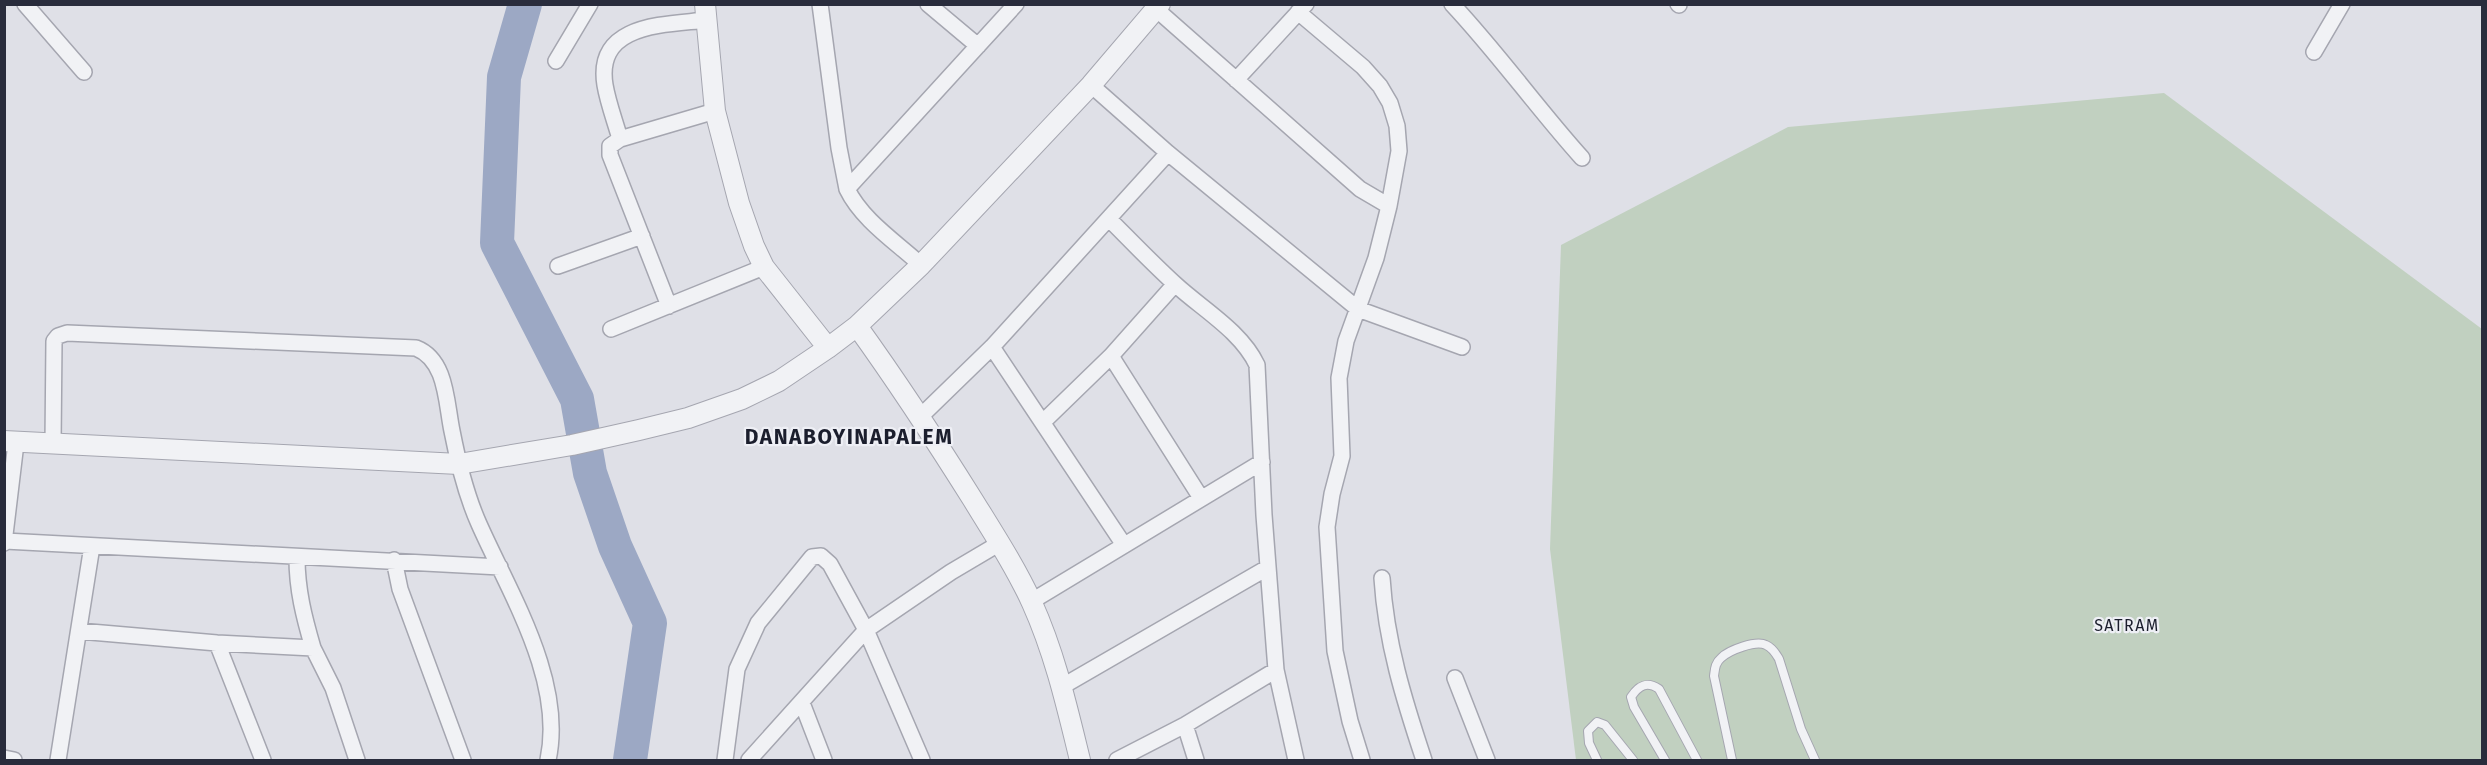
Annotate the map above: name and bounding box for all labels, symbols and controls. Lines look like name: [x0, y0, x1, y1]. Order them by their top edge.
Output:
district label: DANABOYINAPALEM: [745, 424, 953, 450]
district label: SATRAM: [2094, 616, 2160, 635]

